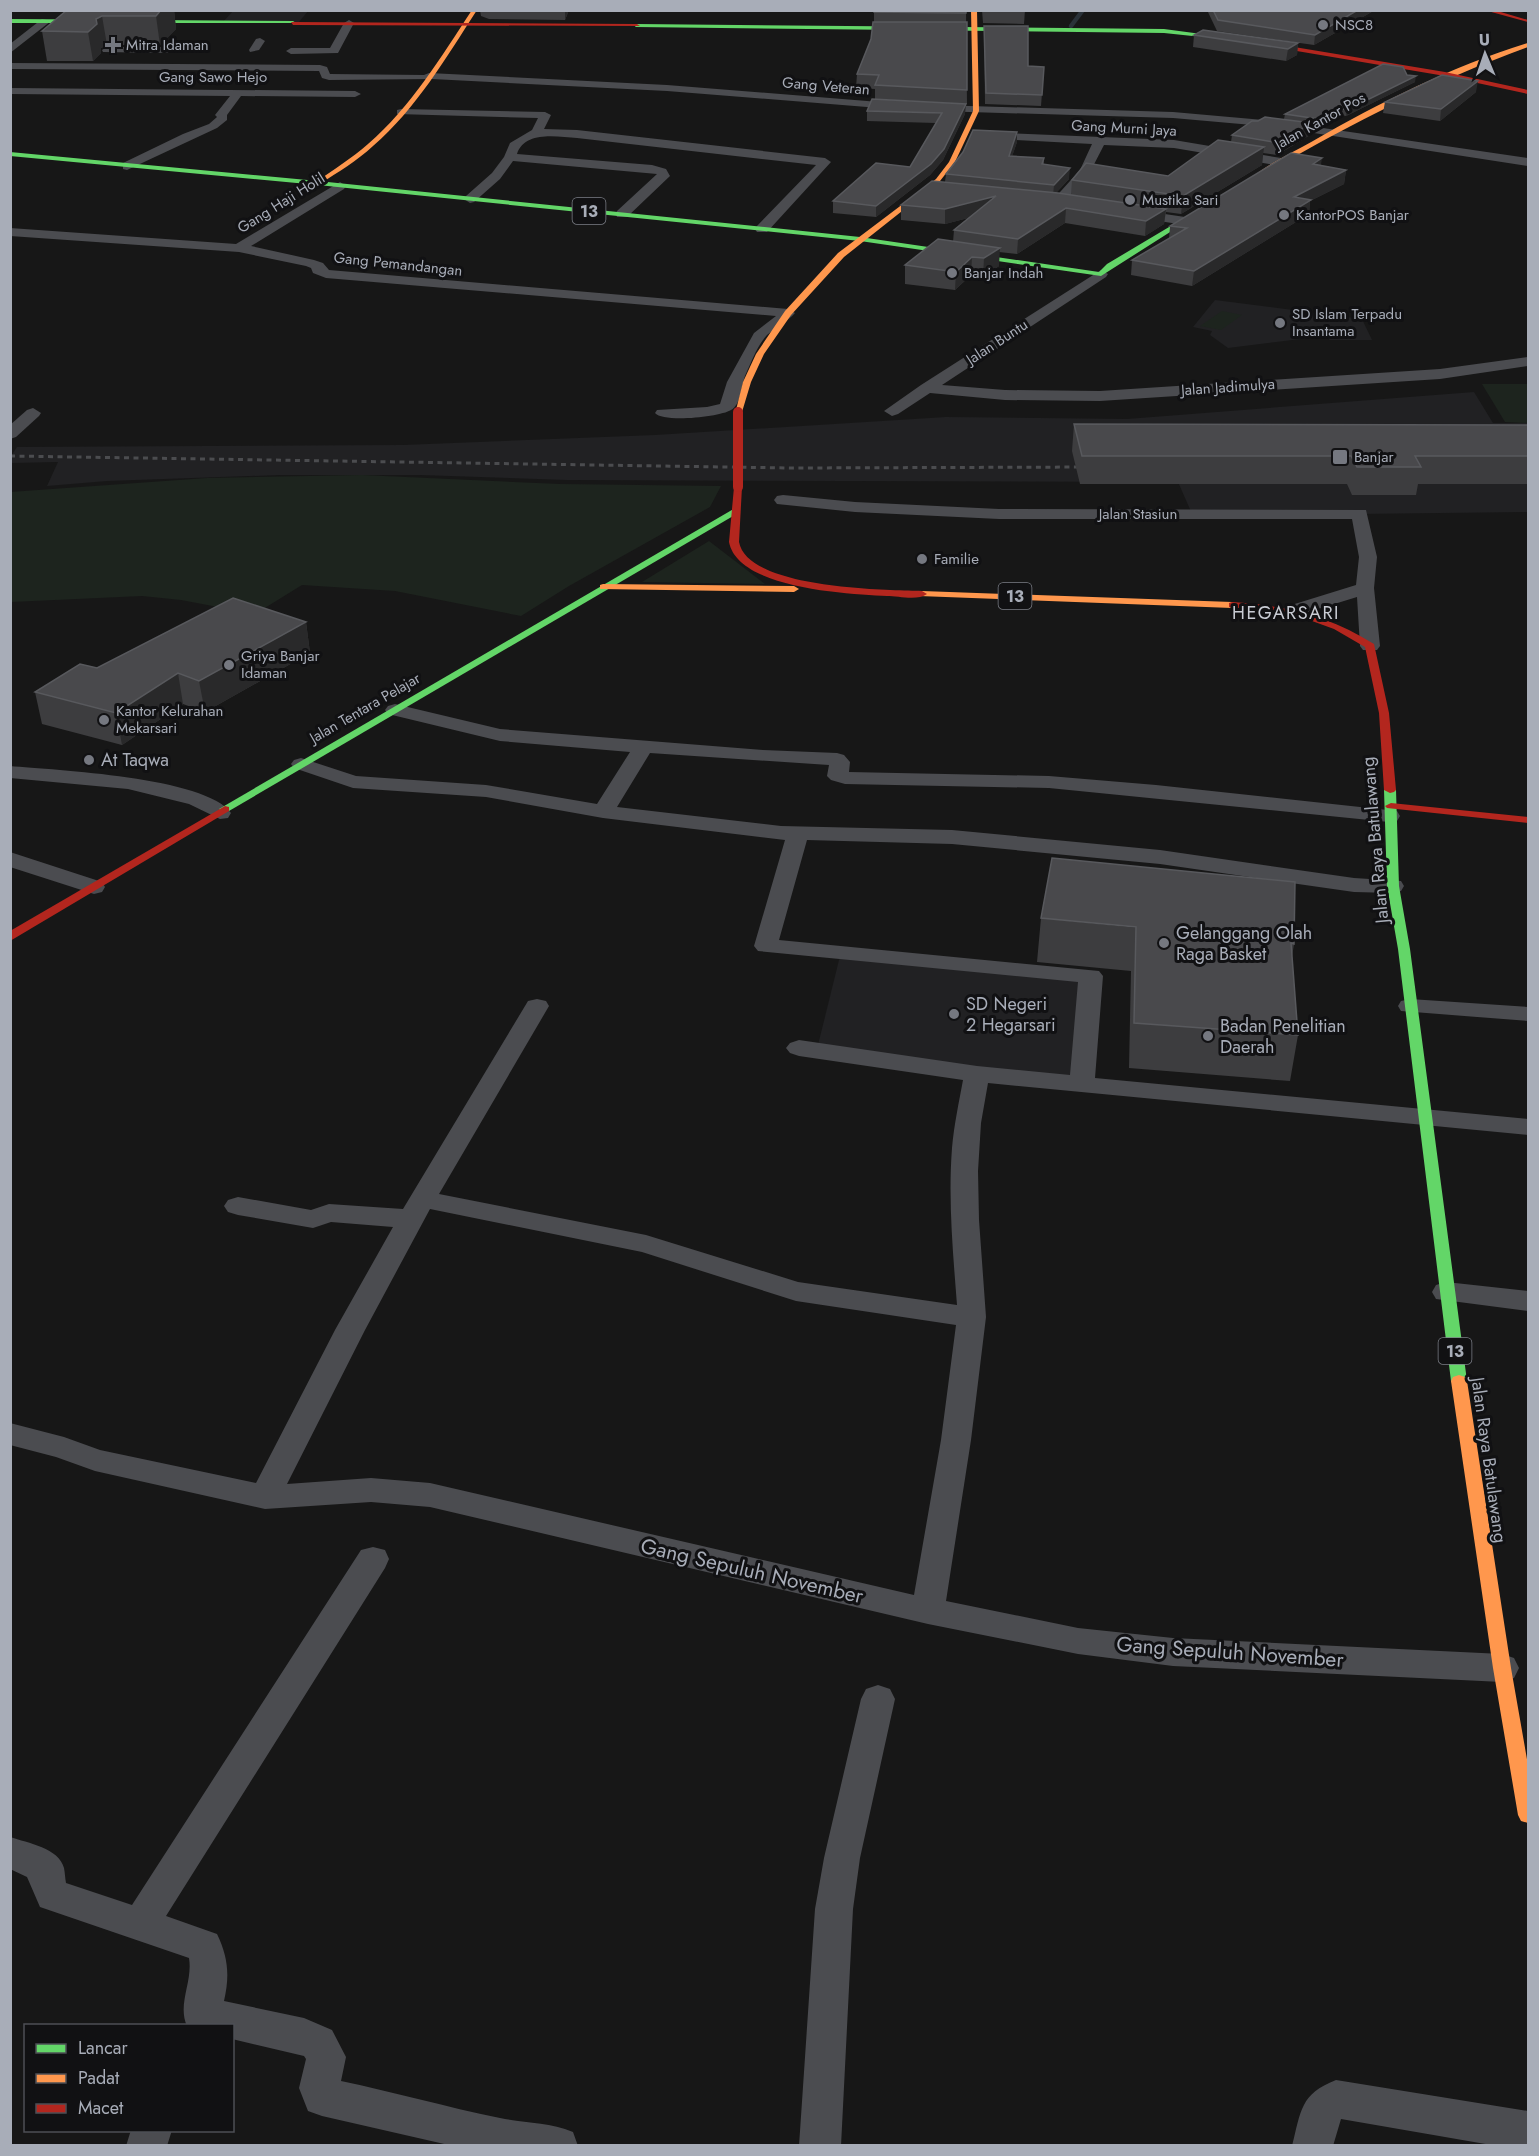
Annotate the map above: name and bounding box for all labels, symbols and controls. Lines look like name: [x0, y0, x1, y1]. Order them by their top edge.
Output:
place label: NSC8: [1335, 14, 1373, 36]
marker: NSC8: [1316, 18, 1330, 32]
north arrow: [1455, 24, 1515, 84]
text: U: [1478, 28, 1491, 51]
place label: Mitra Idaman: [126, 34, 209, 56]
marker: Mitra Idaman: [104, 36, 122, 54]
street label: Gang Sawo Hejo: [159, 66, 267, 88]
street label: Gang Veteran: [781, 71, 871, 101]
street label: Jalan Kantor Pos: [1269, 87, 1369, 156]
street label: Gang Murni Jaya: [1071, 114, 1177, 142]
street label: Gang Haji Holil: [233, 167, 329, 239]
place label: Mustika Sari: [1142, 189, 1218, 211]
marker: Mustika Sari: [1123, 193, 1137, 207]
road number: 13: [572, 198, 606, 224]
place label: KantorPOS Banjar: [1296, 204, 1410, 226]
marker: KantorPOS Banjar: [1277, 208, 1291, 222]
street label: Gang Pemandangan: [333, 246, 463, 282]
place label: Banjar Indah: [964, 262, 1043, 284]
marker: Banjar Indah: [945, 266, 959, 280]
place label: SD Islam Terpadu Insantama: [1292, 303, 1402, 342]
street label: Jalan Buntu: [960, 314, 1032, 371]
marker: SD Islam Terpadu Insantama: [1273, 316, 1287, 330]
street label: Jalan Jadimulya: [1178, 373, 1276, 401]
place label: Banjar: [1354, 446, 1394, 468]
marker: Banjar: [1331, 448, 1349, 466]
street label: Jalan Stasiun: [1097, 503, 1177, 525]
place label: Familie: [934, 548, 979, 570]
marker: Familie: [915, 552, 929, 566]
road number: 13: [998, 583, 1032, 609]
district label: HEGARSARI: [1232, 600, 1340, 626]
place label: Griya Banjar Idaman: [241, 645, 320, 684]
marker: Griya Banjar Idaman: [222, 658, 236, 672]
street label: Jalan Tentara Pelajar: [304, 667, 425, 750]
place label: Kantor Kelurahan Mekarsari: [116, 700, 223, 739]
marker: Kantor Kelurahan Mekarsari: [97, 713, 111, 727]
place label: At Taqwa: [101, 747, 169, 773]
marker: At Taqwa: [82, 753, 96, 767]
street label: Jalan Raya Batulawang: [1355, 756, 1395, 926]
place label: Gelanggang Olah Raga Basket: [1176, 920, 1312, 967]
marker: Gelanggang Olah Raga Basket: [1157, 936, 1171, 950]
place label: SD Negeri 2 Hegarsari: [966, 991, 1056, 1038]
marker: SD Negeri 2 Hegarsari: [947, 1007, 961, 1021]
place label: Badan Penelitian Daerah: [1220, 1013, 1346, 1060]
marker: Badan Penelitian Daerah: [1201, 1029, 1215, 1043]
road number: 13: [1438, 1338, 1472, 1364]
street label: Jalan Raya Batulawang: [1464, 1373, 1513, 1545]
street label: Gang Sepuluh November: [638, 1531, 867, 1611]
street label: Gang Sepuluh November: [1115, 1629, 1345, 1675]
legend: [24, 2024, 234, 2132]
text: Lancar: [78, 2035, 128, 2061]
text: Padat: [78, 2065, 120, 2091]
text: Macet: [78, 2095, 124, 2121]

